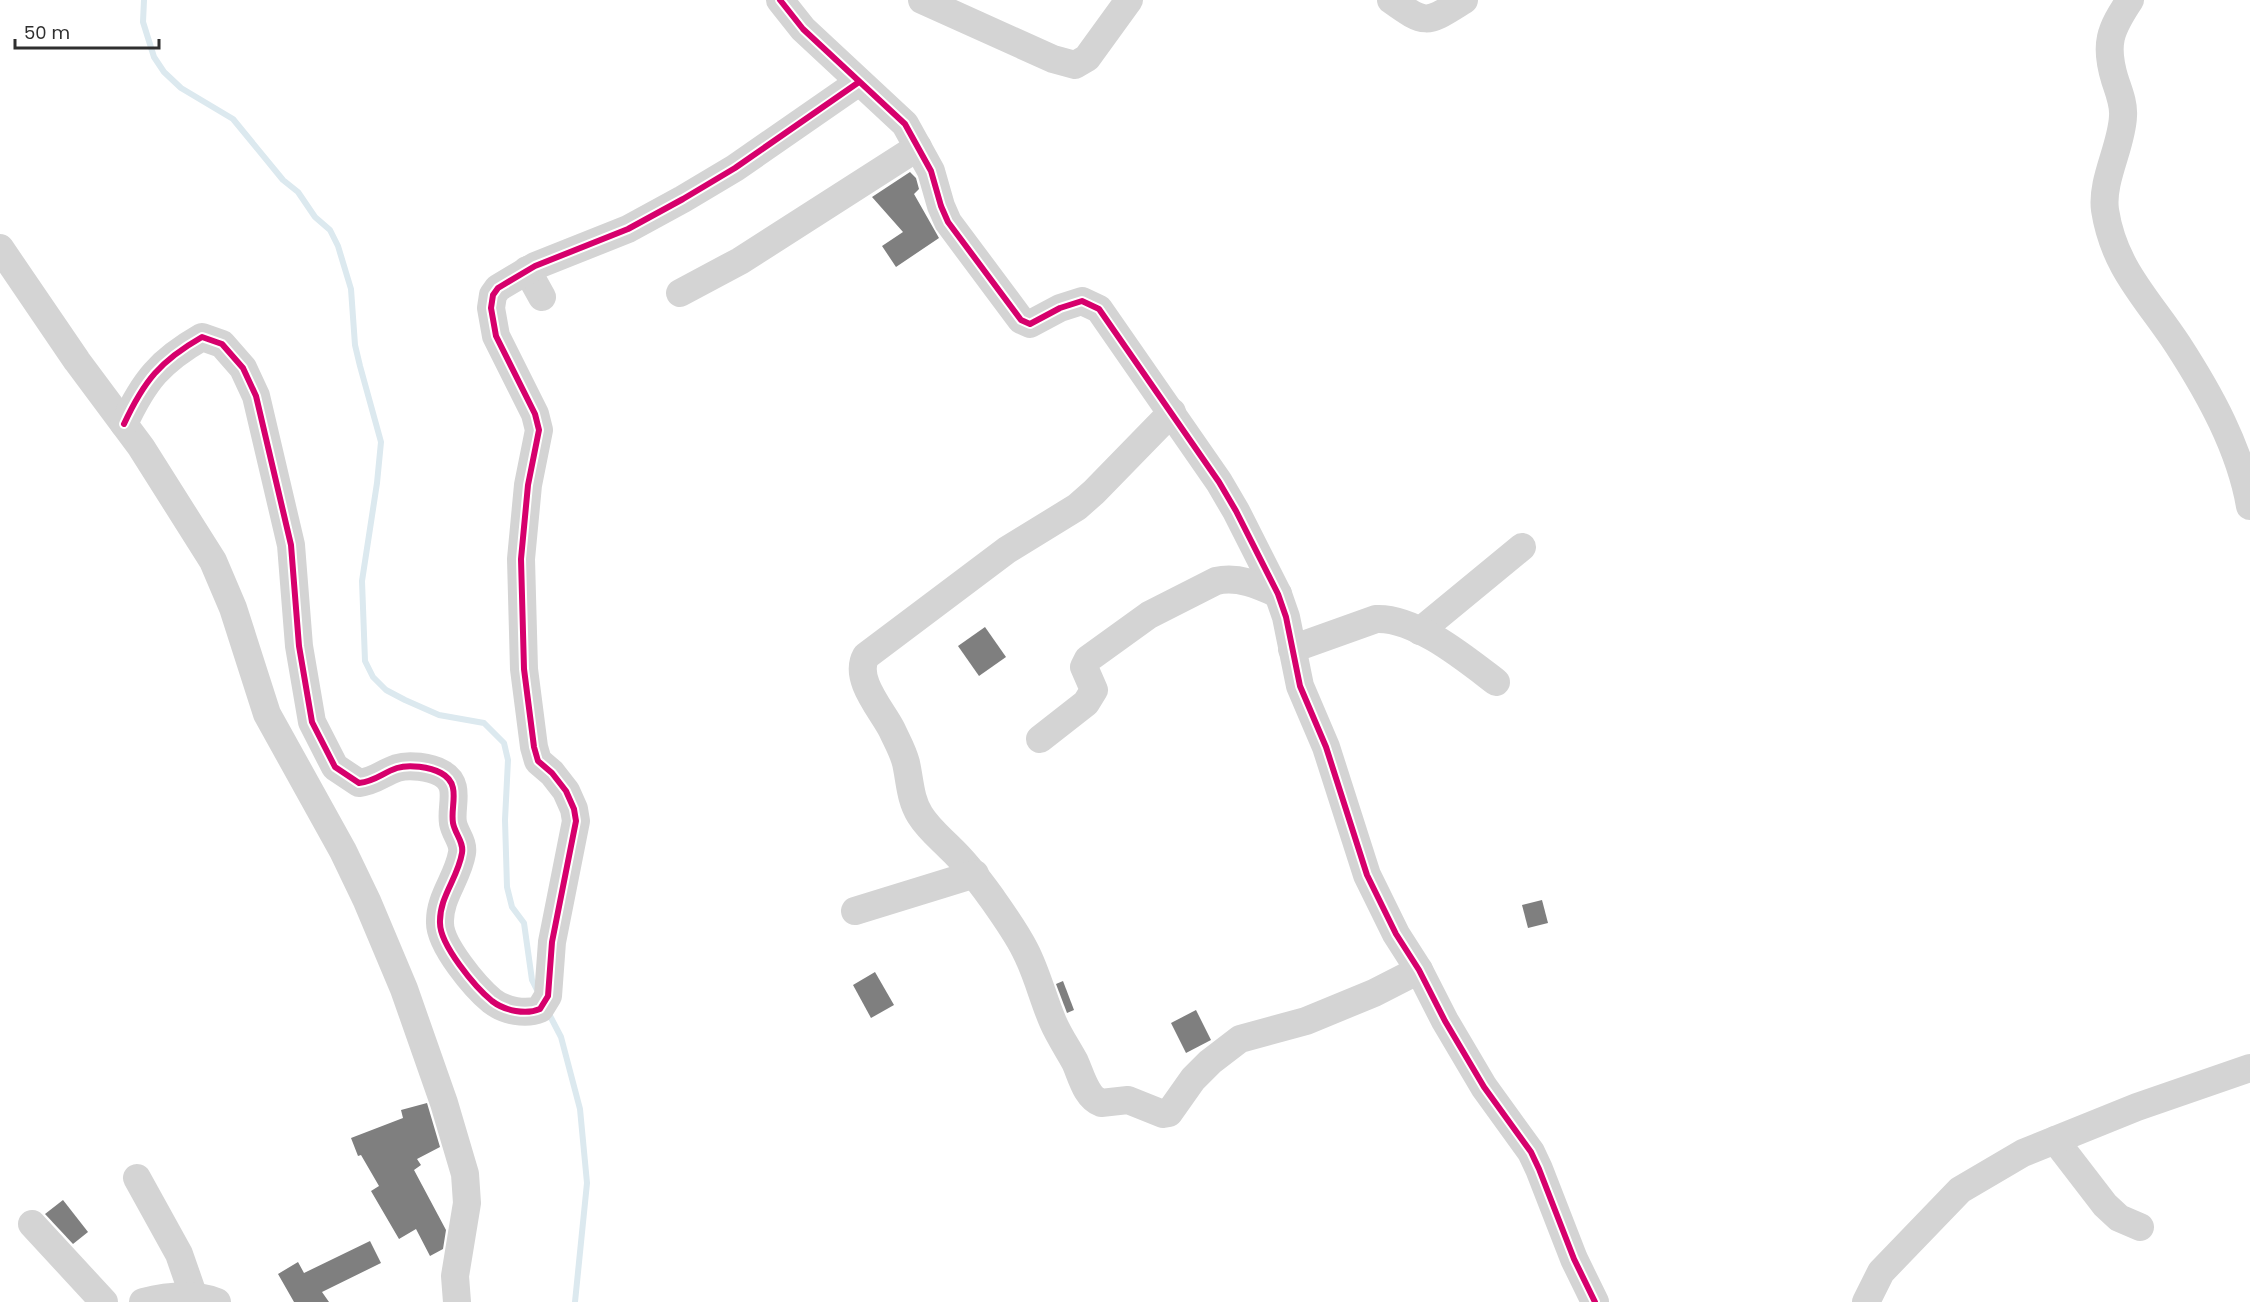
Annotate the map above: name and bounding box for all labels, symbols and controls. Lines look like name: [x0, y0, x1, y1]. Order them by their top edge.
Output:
scale bar: [15, 12, 159, 50]
text: 50 m: [24, 20, 70, 45]

